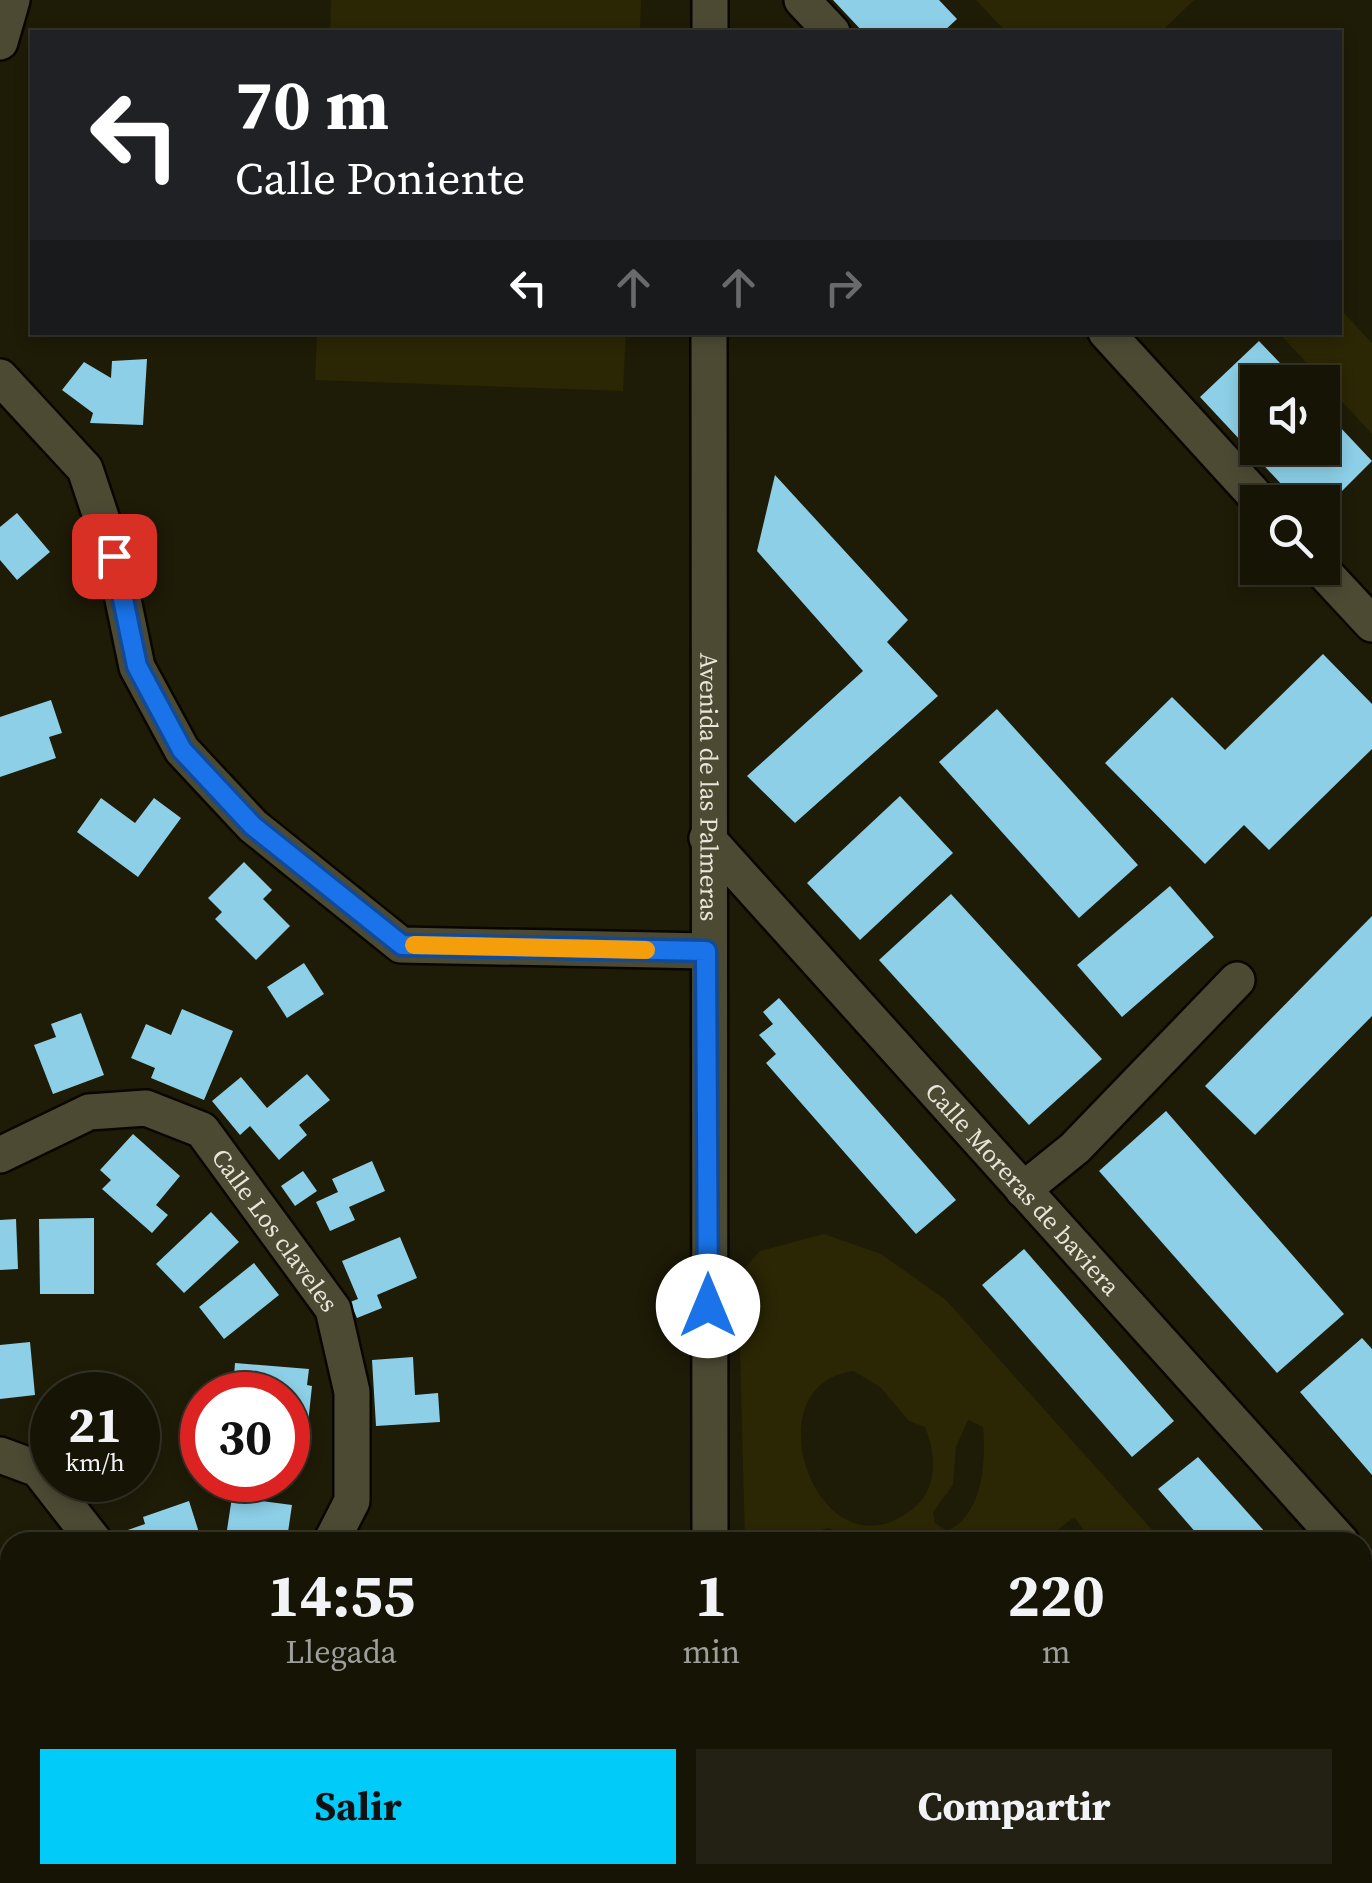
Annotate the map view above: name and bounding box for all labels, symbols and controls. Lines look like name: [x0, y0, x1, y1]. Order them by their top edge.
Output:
text: 70 m: [235, 56, 389, 152]
icon: left: [70, 70, 200, 200]
text: Calle Poniente: [235, 147, 525, 209]
icon: left: [501, 260, 556, 315]
icon: ahead: [606, 260, 661, 315]
icon: ahead: [711, 260, 766, 315]
icon: right: [816, 260, 871, 315]
map controls: [1240, 365, 1340, 585]
button: sound: [1240, 365, 1340, 465]
button: search: [1240, 485, 1340, 585]
pin: [72, 514, 157, 599]
icon: arrive: [87, 529, 142, 584]
street label: Avenida de las Palmeras: [692, 653, 726, 921]
street label: Calle Moreras de baviera: [918, 1075, 1128, 1303]
street label: Calle Los claveles: [204, 1141, 346, 1318]
position arrow: [656, 1254, 760, 1358]
speed limit sign: 30: [180, 1372, 310, 1502]
text: 21: [68, 1390, 122, 1459]
text: km/h: [65, 1445, 125, 1479]
text: 14:55: [267, 1554, 415, 1636]
text: 1: [695, 1554, 728, 1636]
text: 220: [1007, 1554, 1105, 1636]
text: Llegada: [286, 1630, 397, 1674]
text: min: [682, 1630, 740, 1674]
text: m: [1042, 1630, 1070, 1674]
button: Salir: [40, 1749, 676, 1864]
button: Compartir: [696, 1749, 1332, 1864]

